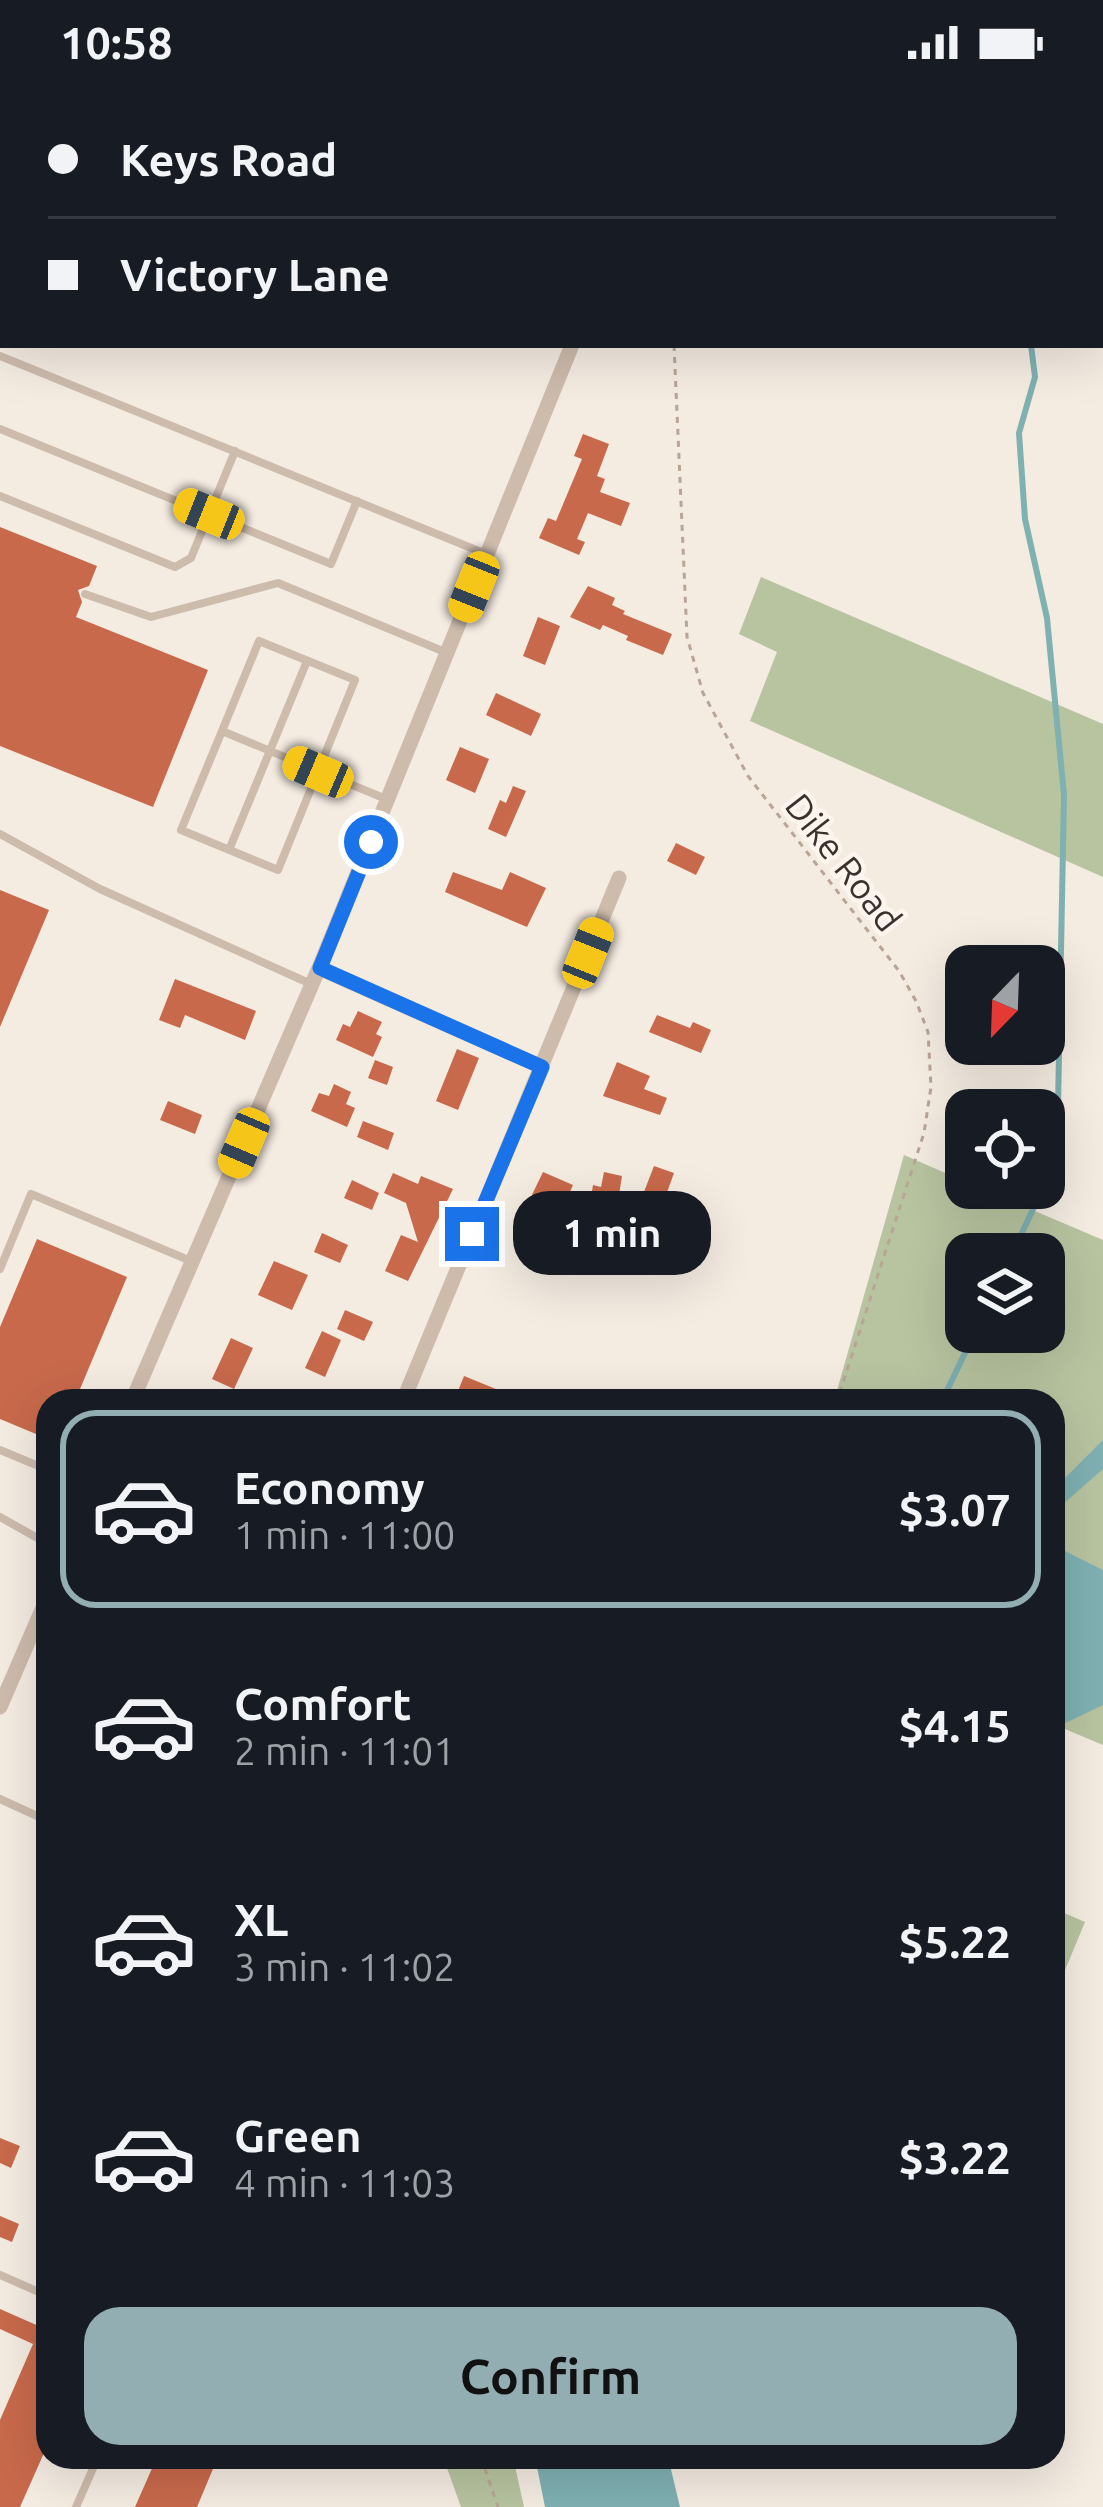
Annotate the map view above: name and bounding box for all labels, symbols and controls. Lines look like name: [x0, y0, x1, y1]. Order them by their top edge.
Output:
text: 10:58: [60, 17, 173, 68]
text: Keys Road: [120, 134, 337, 185]
text: Victory Lane: [120, 249, 390, 300]
car: [169, 484, 249, 544]
car: [444, 547, 504, 627]
car: [278, 741, 358, 803]
street label: Dike Road: [778, 785, 910, 939]
route start: [344, 815, 398, 869]
car: [558, 913, 618, 993]
north arrow: [945, 945, 1065, 1065]
map controls: [945, 945, 1065, 1353]
button: locate: [945, 1089, 1065, 1209]
car: [213, 1103, 275, 1183]
callout: 1 min: [514, 1192, 712, 1276]
route end: [445, 1207, 499, 1261]
text: 1 min: [563, 1211, 661, 1254]
button: layers: [945, 1233, 1065, 1353]
icon: car: [90, 1455, 198, 1563]
text: Economy: [234, 1462, 425, 1513]
text: $3.07: [898, 1484, 1011, 1535]
text: 1 min · 11:00: [234, 1513, 455, 1556]
icon: car: [90, 1671, 198, 1779]
text: Comfort: [234, 1678, 411, 1729]
text: $4.15: [898, 1700, 1011, 1751]
text: 2 min · 11:01: [234, 1729, 455, 1772]
icon: car: [90, 1887, 198, 1995]
text: XL: [234, 1894, 288, 1945]
text: $5.22: [898, 1916, 1011, 1967]
text: 3 min · 11:02: [234, 1945, 455, 1988]
icon: car: [90, 2103, 198, 2211]
text: Green: [234, 2110, 361, 2161]
text: $3.22: [898, 2132, 1011, 2183]
text: 4 min · 11:03: [234, 2161, 455, 2204]
button: Confirm: [84, 2307, 1017, 2445]

